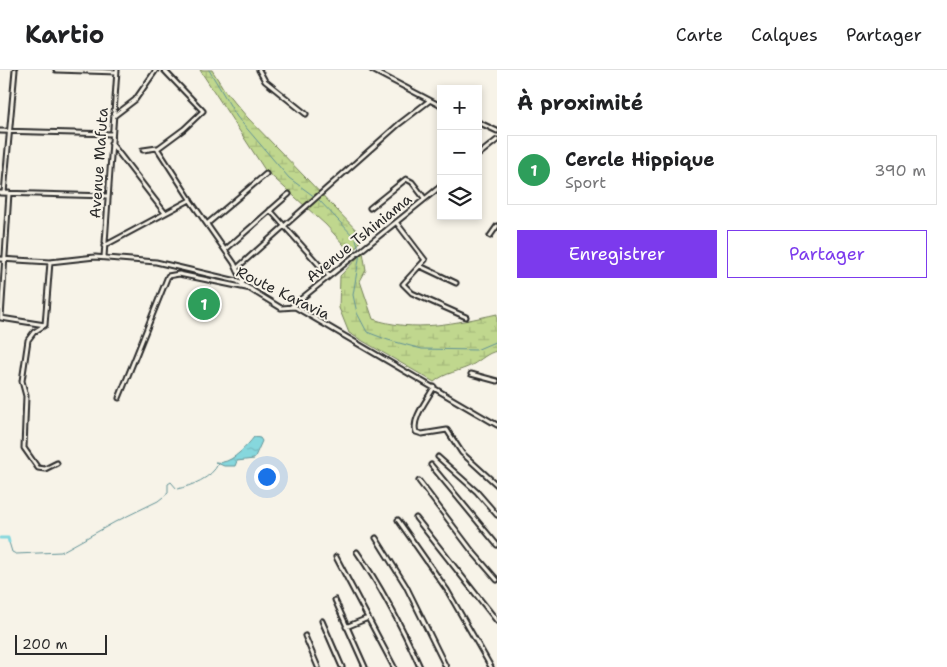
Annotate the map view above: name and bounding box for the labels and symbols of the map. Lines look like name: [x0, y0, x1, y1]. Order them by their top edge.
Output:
street label: Avenue Mafuta: [85, 106, 113, 219]
street label: Avenue Tshiniama: [302, 189, 416, 287]
street label: Route Karavia: [233, 262, 334, 325]
pin: 1: [188, 285, 220, 323]
your location: [254, 464, 280, 490]
scale bar: [15, 632, 108, 655]

